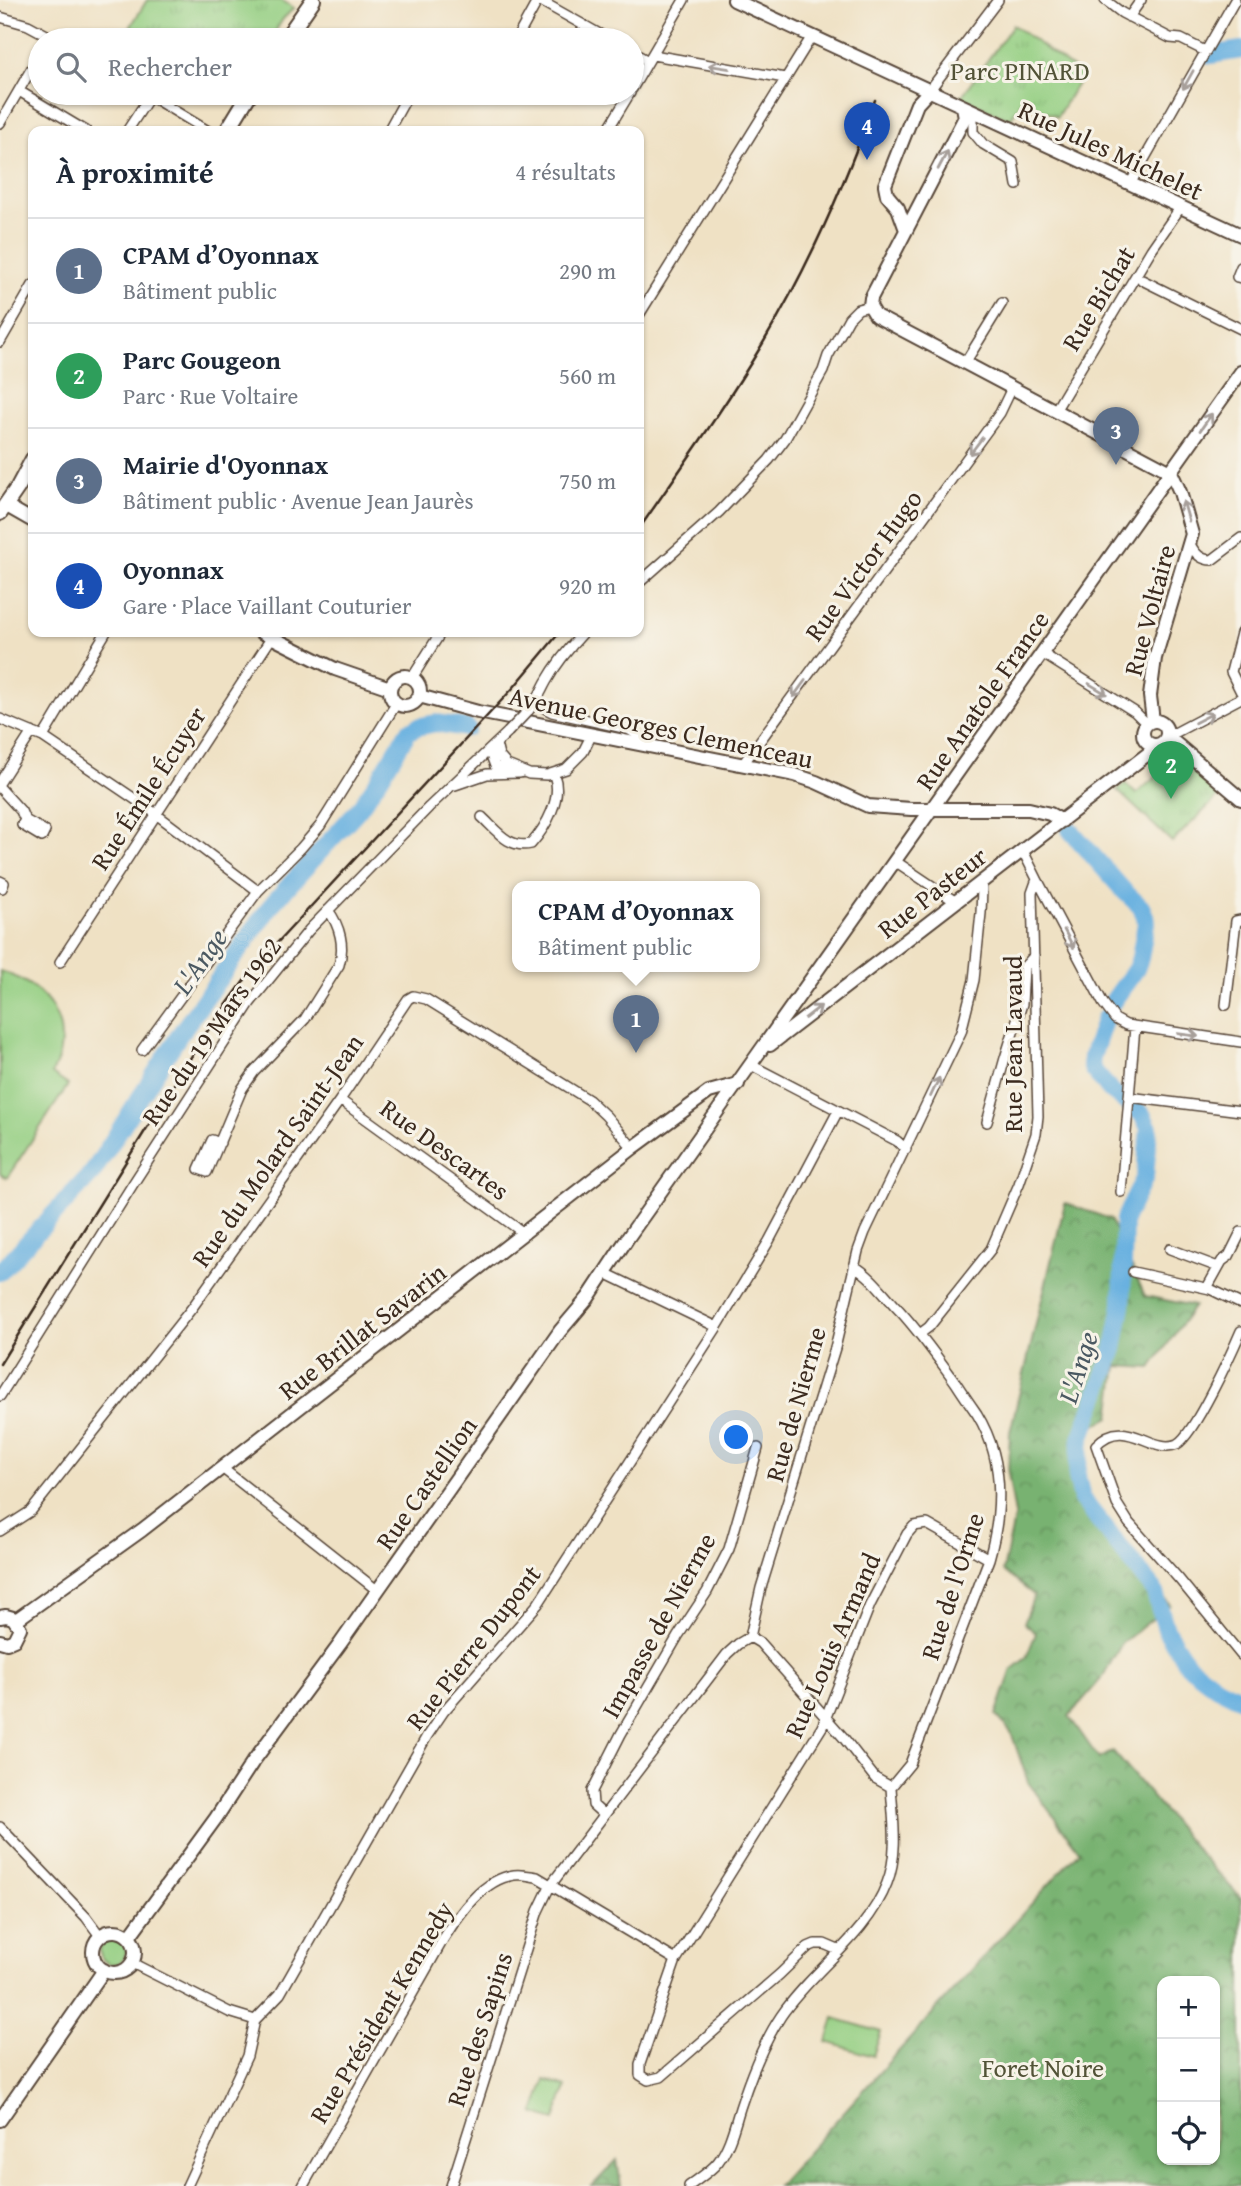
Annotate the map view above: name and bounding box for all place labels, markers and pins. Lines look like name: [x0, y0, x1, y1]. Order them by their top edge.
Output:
pin: 4: [844, 102, 890, 160]
pin: 3: [1093, 407, 1139, 465]
pin: 2: [1148, 741, 1194, 799]
pin: 1: [613, 995, 659, 1053]

